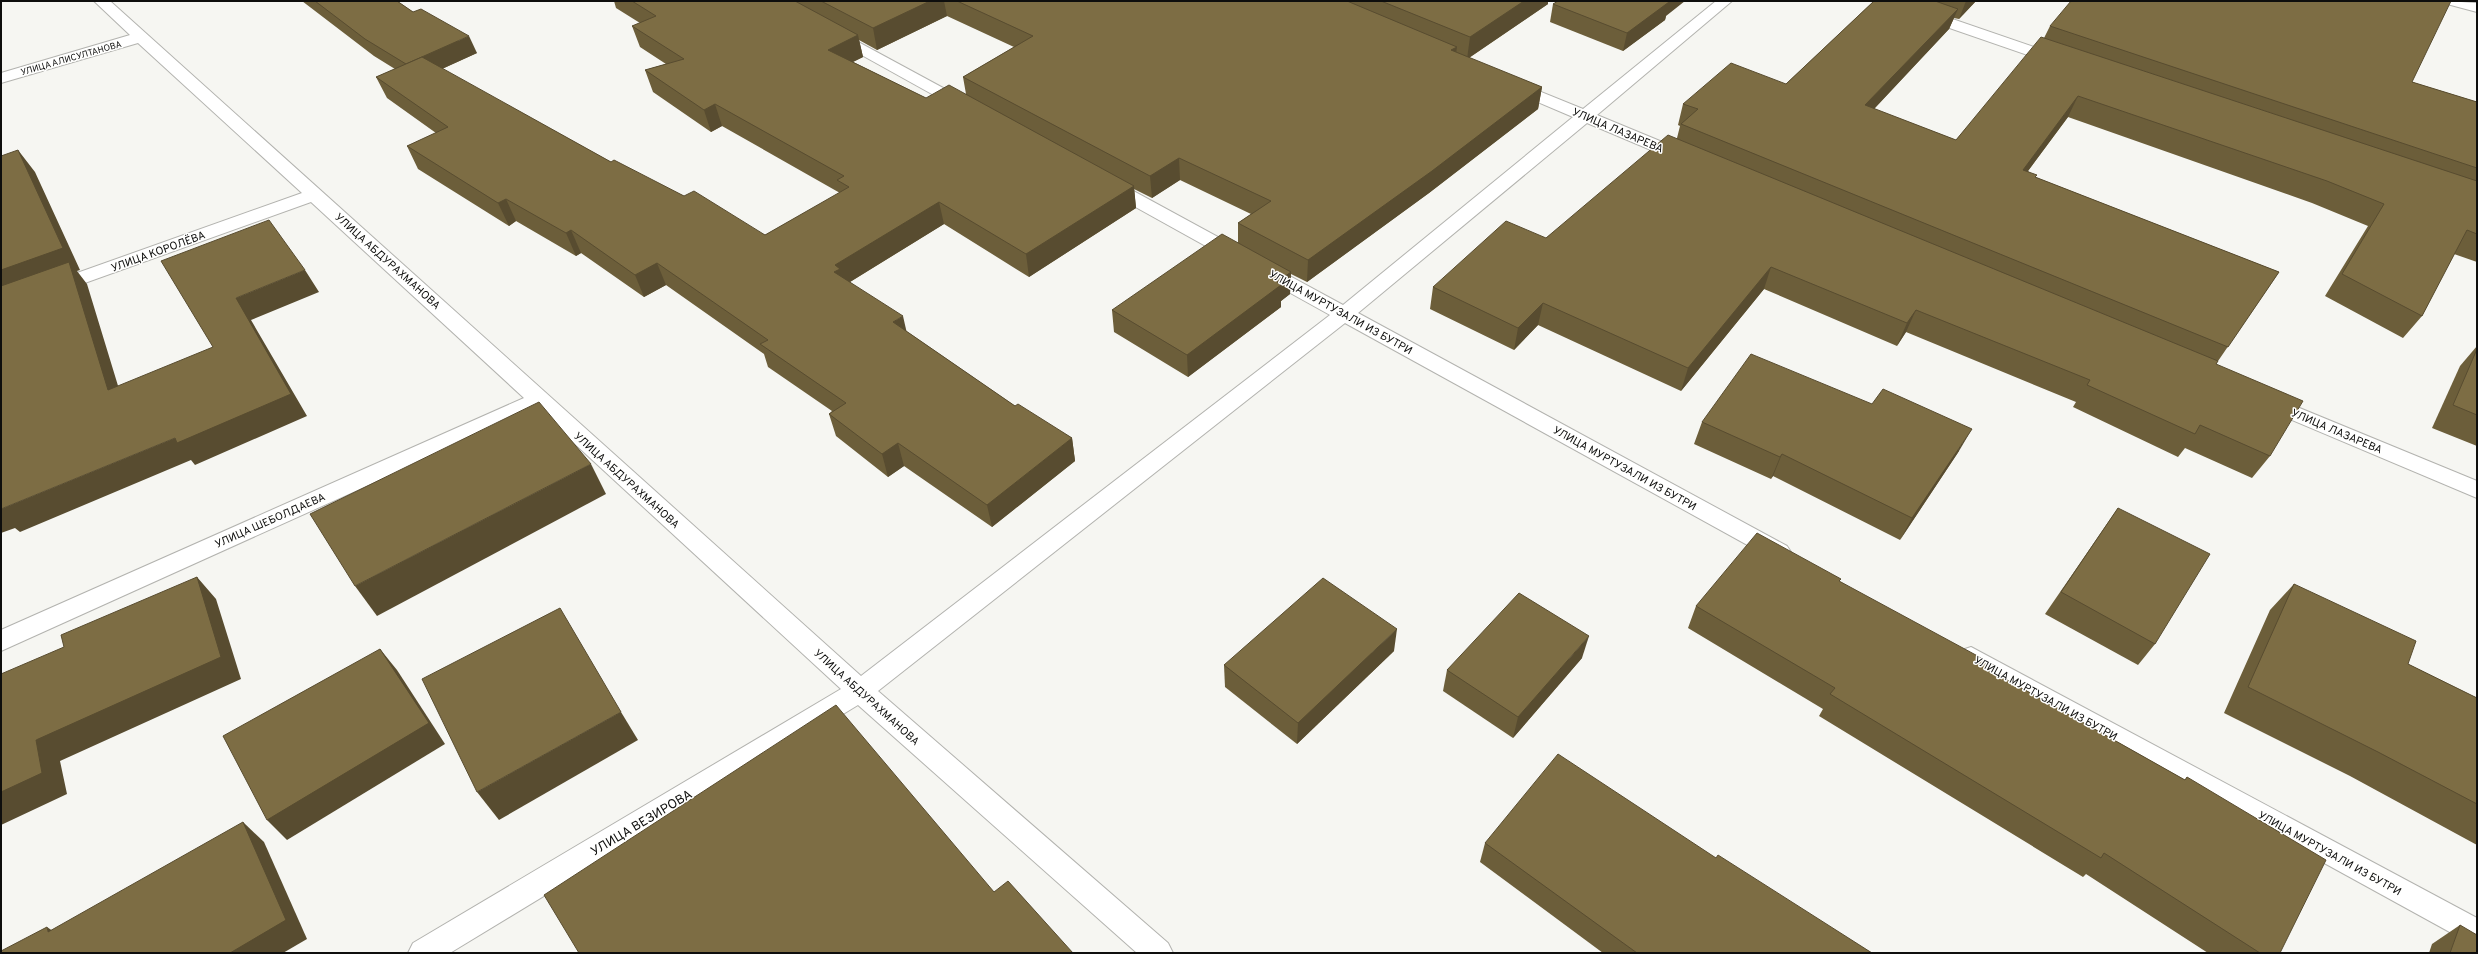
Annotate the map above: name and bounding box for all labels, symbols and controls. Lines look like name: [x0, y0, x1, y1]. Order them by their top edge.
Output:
street label: УЛИЦА АЛИСУЛТАНОВА: [19, 39, 123, 78]
street label: УЛИЦА ЛАЗАРЕВА: [1570, 105, 1665, 156]
street label: УЛИЦА АБДУРАХМАНОВА: [332, 211, 443, 313]
street label: УЛИЦА КОРОЛЁВА: [109, 227, 207, 276]
street label: УЛИЦА МУРТУЗАЛИ ИЗ БУТРИ: [1266, 268, 1415, 358]
street label: УЛИЦА ЛАЗАРЕВА: [2289, 406, 2384, 457]
street label: УЛИЦА МУРТУЗАЛИ ИЗ БУТРИ: [1550, 424, 1699, 514]
street label: УЛИЦА АБДУРАХМАНОВА: [571, 430, 682, 532]
street label: УЛИЦА ШЕБОЛДАЕВА: [213, 490, 328, 552]
street label: УЛИЦА АБДУРАХМАНОВА: [811, 647, 922, 749]
street label: УЛИЦА МУРТУЗАЛИ ИЗ БУТРИ: [1971, 654, 2120, 744]
street label: УЛИЦА ВЕЗИРОВА: [588, 787, 696, 860]
street label: УЛИЦА МУРТУЗАЛИ ИЗ БУТРИ: [2255, 809, 2404, 899]

